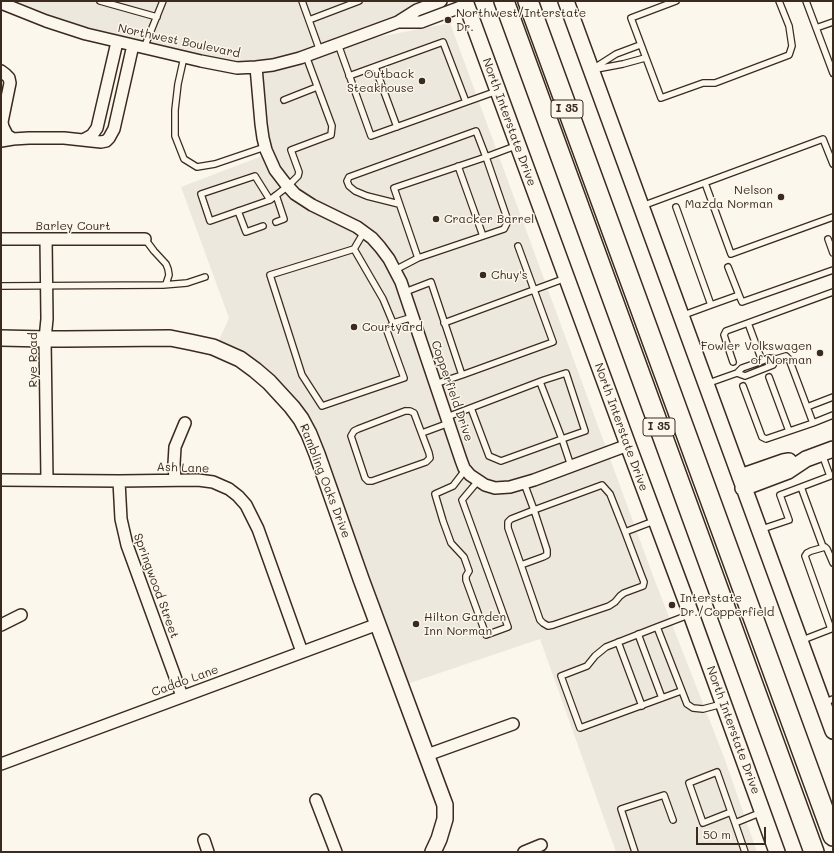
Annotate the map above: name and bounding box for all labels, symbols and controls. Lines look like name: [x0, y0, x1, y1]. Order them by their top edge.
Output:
place label: Northwest/Interstate Dr.: [456, 6, 586, 34]
marker: Northwest/Interstate Dr.: [443, 15, 453, 25]
street label: Northwest Boulevard: [116, 21, 242, 61]
street label: North Interstate Drive: [479, 56, 539, 188]
place label: Outback Steakhouse: [347, 67, 414, 95]
marker: Outback Steakhouse: [417, 76, 427, 86]
road number: I 35: [551, 100, 583, 118]
place label: Nelson Mazda Norman: [685, 183, 773, 211]
marker: Nelson Mazda Norman: [776, 192, 786, 202]
place label: Cracker Barrel: [444, 212, 534, 226]
marker: Cracker Barrel: [431, 214, 441, 224]
street label: Barley Court: [35, 219, 111, 233]
place label: Chuy's: [491, 268, 528, 282]
marker: Chuy's: [478, 270, 488, 280]
place label: Courtyard: [362, 320, 423, 334]
marker: Courtyard: [349, 322, 359, 332]
street label: Rye Road: [26, 332, 40, 388]
street label: Copperfield Drive: [428, 339, 476, 443]
place label: Fowler Volkswagen of Norman: [701, 339, 812, 367]
marker: Fowler Volkswagen of Norman: [815, 348, 825, 358]
street label: North Interstate Drive: [591, 361, 651, 493]
road number: I 35: [643, 418, 675, 436]
street label: Rambling Oaks Drive: [297, 422, 353, 540]
street label: Ash Lane: [156, 460, 210, 476]
street label: Springwood Street: [130, 532, 182, 640]
place label: Interstate Dr./Copperfield: [680, 591, 774, 619]
marker: Interstate Dr./Copperfield: [667, 600, 677, 610]
place label: Hilton Garden Inn Norman: [424, 610, 506, 638]
marker: Hilton Garden Inn Norman: [411, 619, 421, 629]
street label: Caddo Lane: [150, 662, 220, 700]
street label: North Interstate Drive: [703, 664, 763, 796]
scale bar: [698, 819, 768, 845]
text: 50 m: [703, 826, 731, 842]

